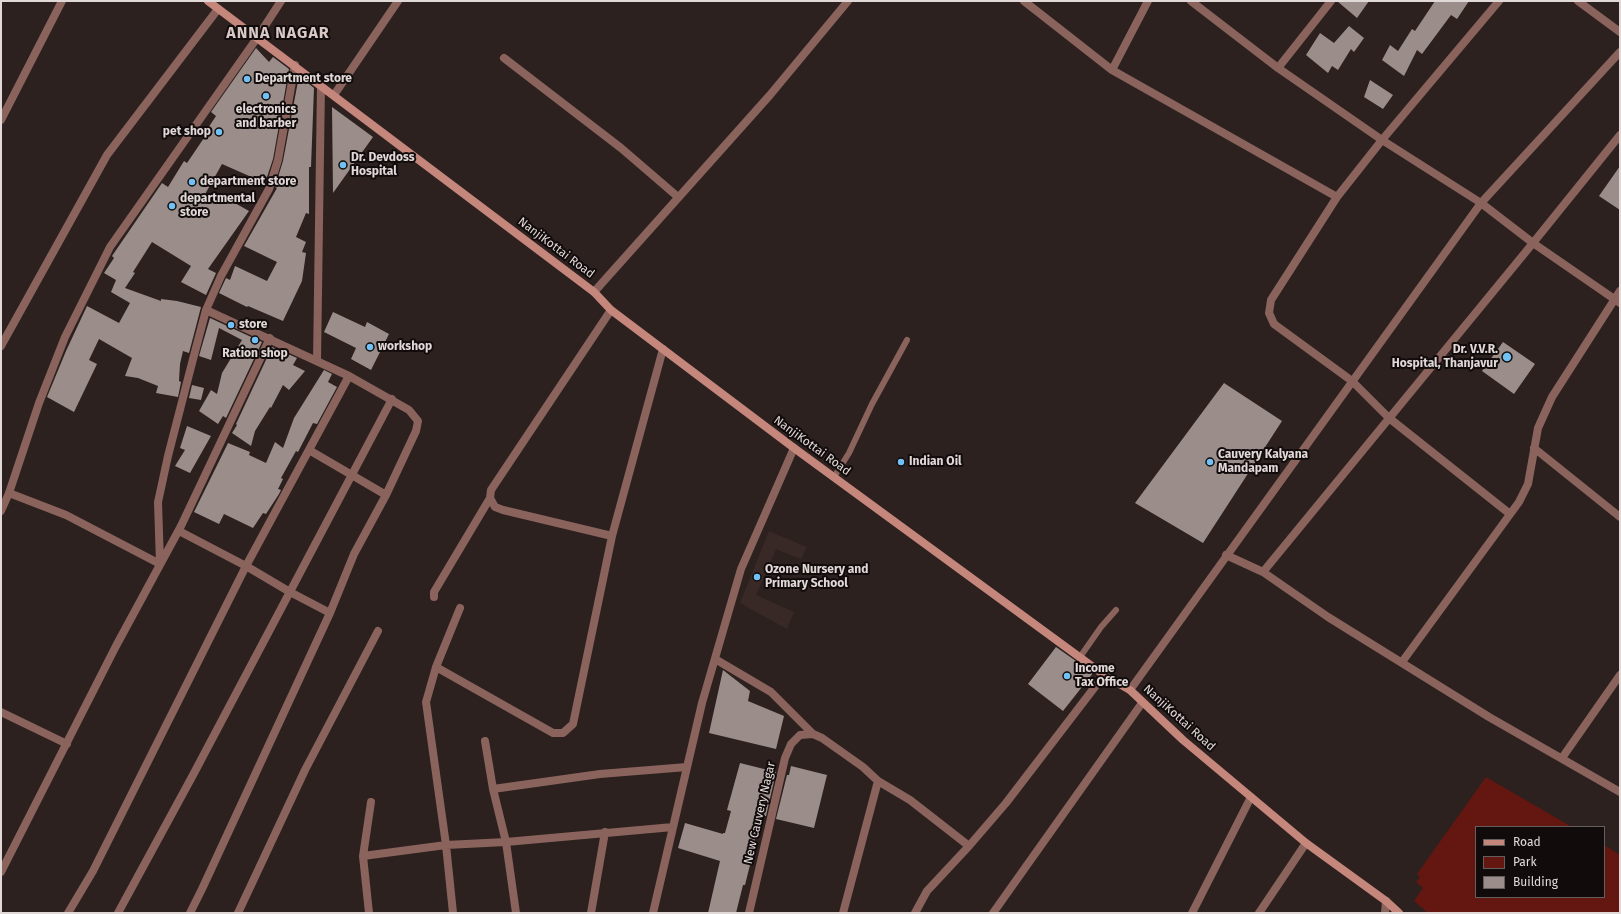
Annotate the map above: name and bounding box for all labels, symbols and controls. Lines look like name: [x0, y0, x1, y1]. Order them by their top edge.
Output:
district label: ANNA NAGAR: [226, 24, 330, 44]
place label: Department store: [255, 72, 352, 86]
marker: Department store: [242, 74, 252, 84]
marker: electronics and barber: [261, 91, 271, 101]
place label: electronics and barber: [236, 103, 296, 131]
place label: pet shop: [163, 125, 211, 139]
marker: pet shop: [214, 127, 224, 137]
place label: Dr. Devdoss Hospital: [351, 151, 415, 179]
marker: Dr. Devdoss Hospital: [338, 160, 348, 170]
place label: department store: [200, 175, 296, 189]
marker: department store: [187, 177, 197, 187]
place label: departmental store: [180, 192, 255, 220]
marker: departmental store: [167, 201, 177, 211]
street label: NanjiKottai Road: [515, 215, 597, 281]
place label: store: [239, 318, 267, 332]
marker: store: [226, 320, 236, 330]
marker: Ration shop: [250, 335, 260, 345]
place label: workshop: [378, 340, 432, 354]
marker: workshop: [365, 342, 375, 352]
place label: Dr. V.V.R. Hospital, Thanjavur: [1392, 343, 1498, 371]
place label: Ration shop: [222, 347, 288, 361]
marker: Dr. V.V.R. Hospital, Thanjavur: [1501, 351, 1513, 363]
street label: NanjiKottai Road: [771, 413, 853, 479]
place label: Cauvery Kalyana Mandapam: [1218, 448, 1308, 476]
place label: Indian Oil: [909, 455, 962, 469]
marker: Indian Oil: [896, 457, 906, 467]
marker: Cauvery Kalyana Mandapam: [1205, 457, 1215, 467]
place label: Ozone Nursery and Primary School: [765, 563, 868, 591]
marker: Ozone Nursery and Primary School: [752, 572, 762, 582]
place label: Income Tax Office: [1075, 662, 1128, 690]
marker: Income Tax Office: [1062, 671, 1072, 681]
street label: NanjiKottai Road: [1140, 682, 1218, 754]
street label: New Cauvery Nagar: [741, 760, 779, 866]
legend: [1475, 826, 1605, 898]
text: Road: [1513, 835, 1541, 849]
text: Park: [1513, 855, 1537, 869]
text: Building: [1513, 875, 1558, 889]

